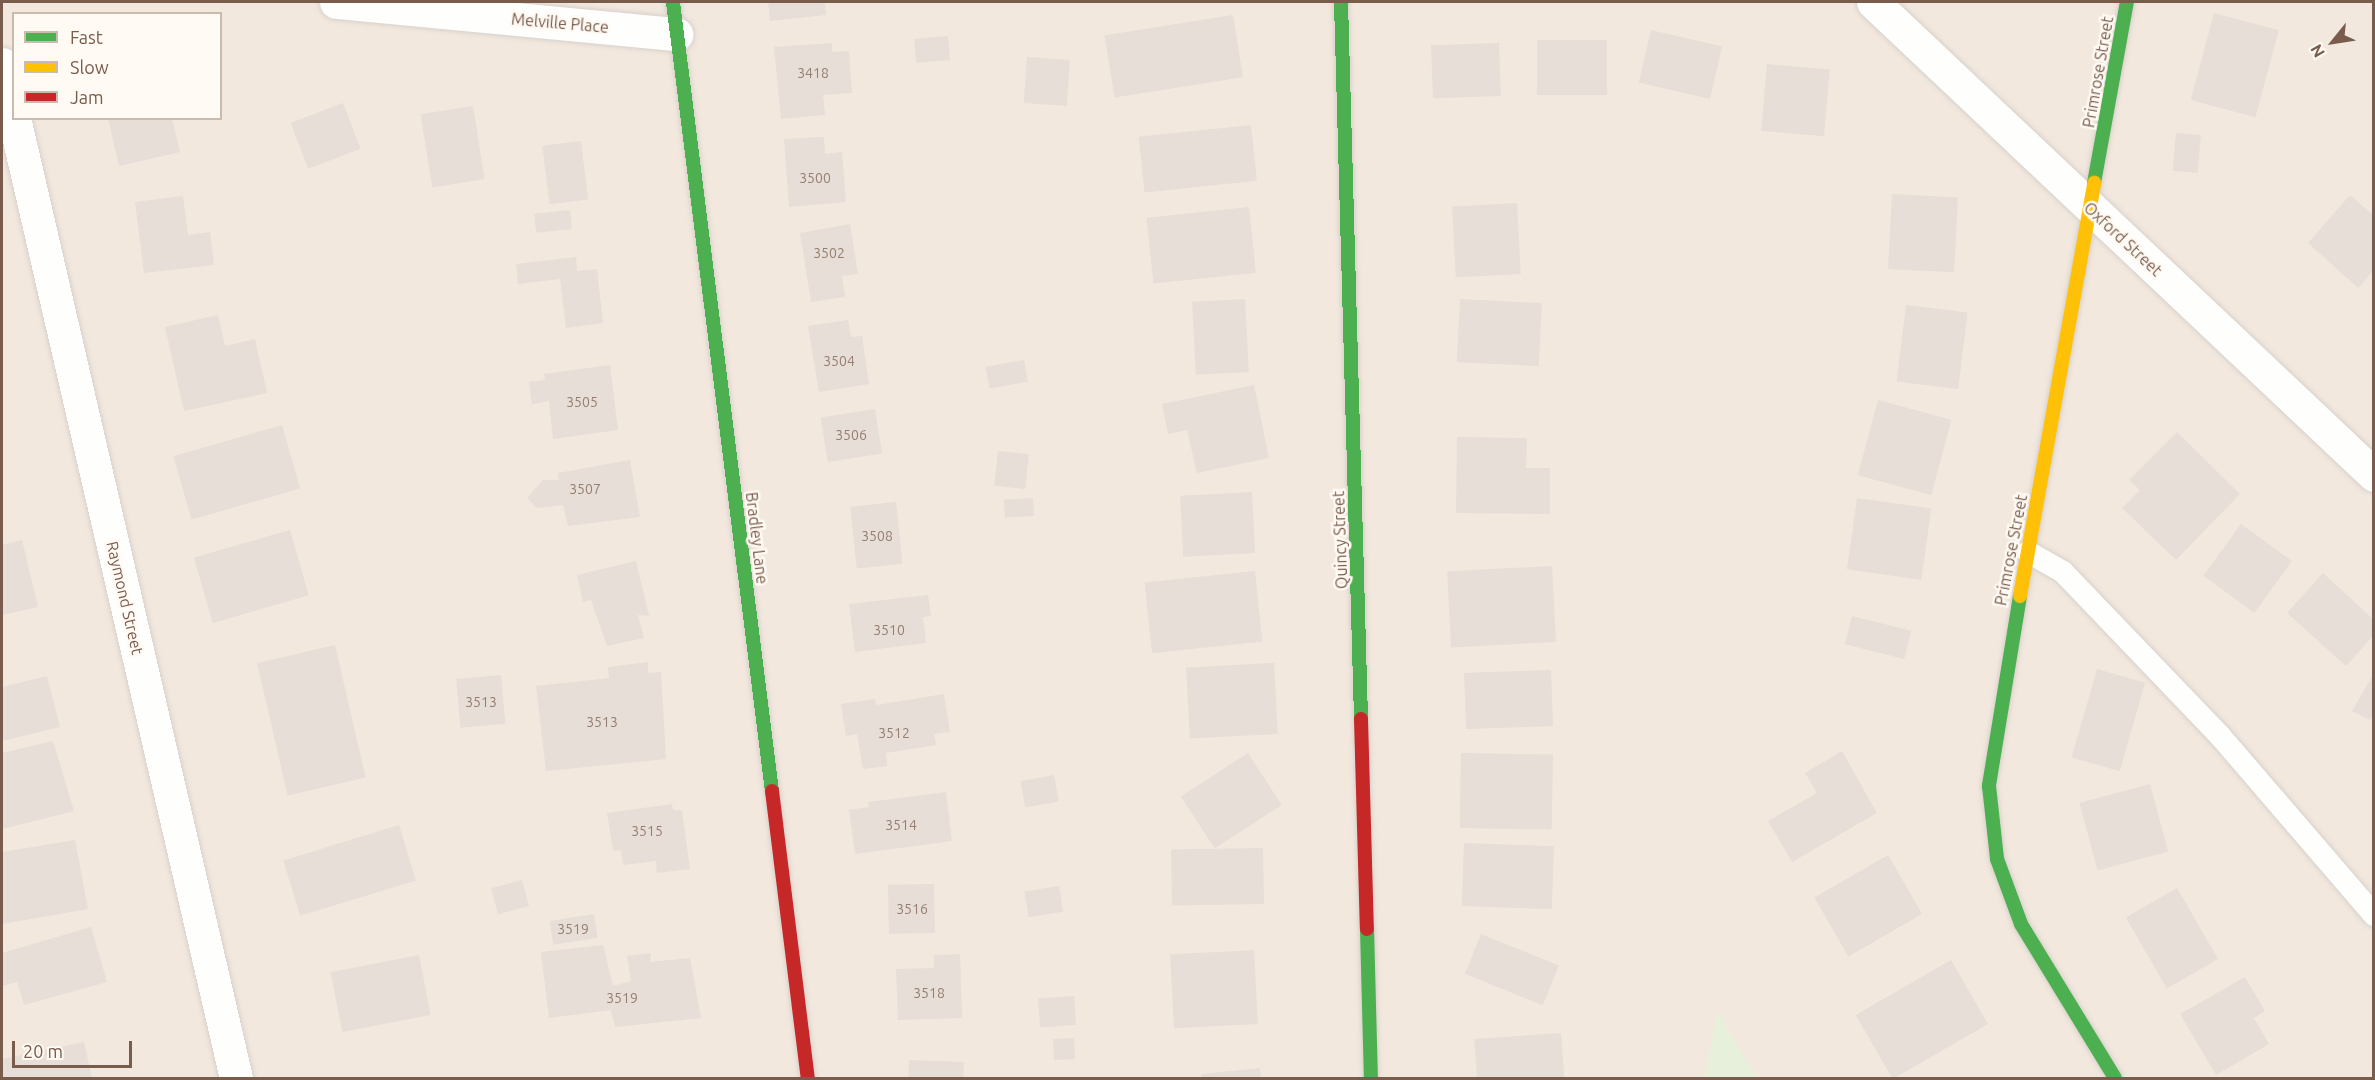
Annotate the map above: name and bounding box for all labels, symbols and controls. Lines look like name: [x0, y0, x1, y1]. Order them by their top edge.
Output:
street label: Melville Place: [510, 9, 610, 37]
legend: [12, 12, 222, 120]
north arrow: [2303, 12, 2363, 72]
street label: Primrose Street: [2079, 15, 2117, 129]
text: Fast: [70, 27, 103, 47]
text: N: [2307, 41, 2328, 61]
text: Slow: [70, 57, 109, 77]
house number: 3418: [797, 65, 829, 81]
text: Jam: [70, 87, 104, 107]
house number: 3500: [799, 170, 831, 186]
street label: Oxford Street: [2080, 198, 2166, 280]
house number: 3502: [813, 245, 845, 261]
house number: 3504: [823, 353, 855, 369]
house number: 3505: [566, 394, 598, 410]
house number: 3506: [835, 427, 867, 443]
house number: 3507: [569, 481, 601, 497]
street label: Bradley Lane: [742, 491, 772, 585]
street label: Quincy Street: [1329, 491, 1351, 589]
street label: Primrose Street: [1991, 493, 2031, 607]
house number: 3508: [861, 528, 893, 544]
street label: Raymond Street: [103, 539, 147, 657]
house number: 3510: [873, 622, 905, 638]
house number: 3513: [465, 694, 497, 710]
house number: 3513: [586, 714, 618, 730]
house number: 3512: [878, 725, 910, 741]
house number: 3514: [885, 817, 917, 833]
house number: 3515: [631, 823, 663, 839]
house number: 3516: [896, 901, 928, 917]
house number: 3519: [557, 921, 589, 937]
house number: 3518: [913, 985, 945, 1001]
house number: 3519: [606, 990, 638, 1006]
scale bar: [15, 1029, 135, 1067]
text: 20 m: [23, 1041, 63, 1061]

